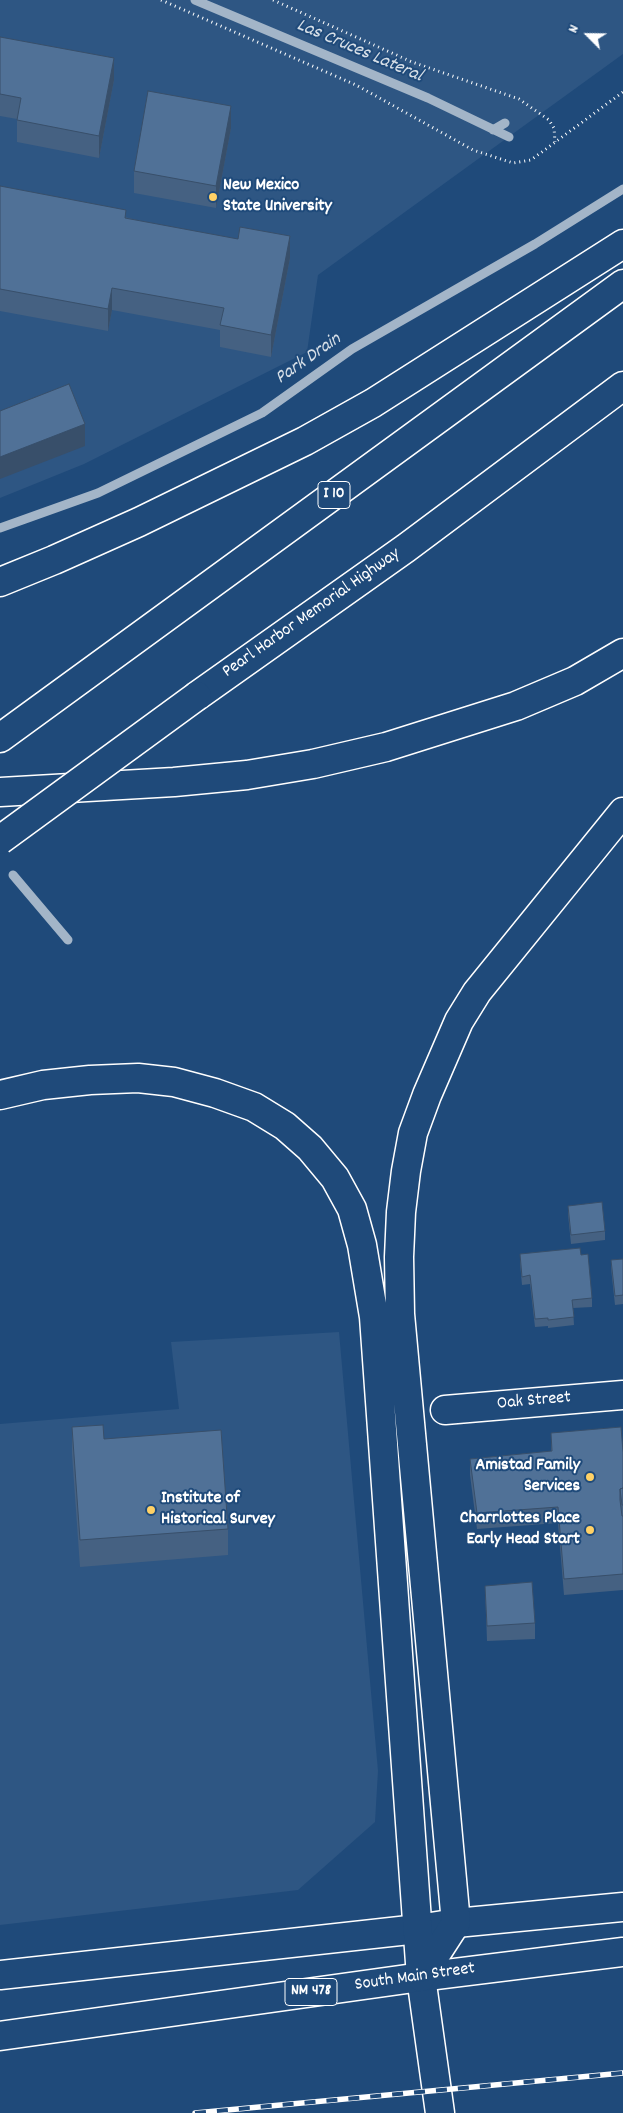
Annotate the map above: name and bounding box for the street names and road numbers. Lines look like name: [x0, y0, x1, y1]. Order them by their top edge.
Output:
road number: I 10: [318, 482, 350, 508]
street label: Pearl Harbor Memorial Highway: [219, 544, 405, 684]
street label: Oak Street: [496, 1388, 572, 1416]
street label: South Main Street: [353, 1959, 477, 1997]
road number: NM 478: [285, 1978, 337, 2005]

